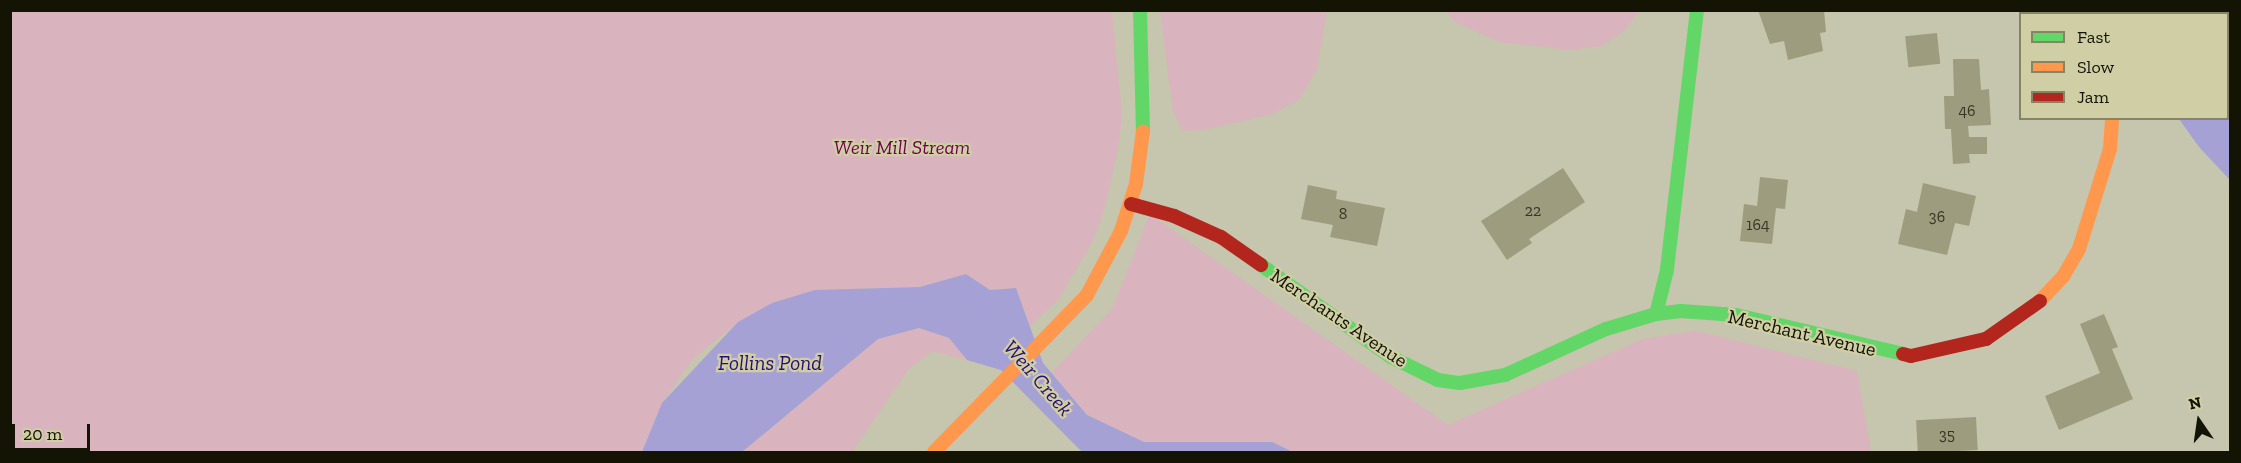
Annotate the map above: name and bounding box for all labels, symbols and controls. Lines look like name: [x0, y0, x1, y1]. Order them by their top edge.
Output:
legend: [2019, 12, 2229, 120]
text: Fast: [2077, 26, 2110, 48]
text: Slow: [2077, 56, 2114, 78]
text: Jam: [2077, 86, 2109, 108]
house number: 46: [1958, 101, 1976, 121]
park label: Weir Mill Stream: [834, 135, 970, 159]
house number: 22: [1525, 201, 1541, 221]
house number: 8: [1339, 204, 1347, 224]
house number: 36: [1929, 207, 1945, 227]
house number: 164: [1746, 215, 1770, 235]
street label: Merchants Avenue: [1266, 263, 1412, 373]
street label: Merchant Avenue: [1725, 304, 1879, 362]
water label: Weir Creek: [998, 335, 1078, 421]
water label: Follins Pond: [718, 350, 822, 376]
north arrow: [2169, 391, 2229, 451]
text: N: [2187, 392, 2203, 414]
scale bar: [15, 412, 93, 450]
text: 20 m: [23, 423, 62, 445]
house number: 35: [1939, 425, 1955, 445]

